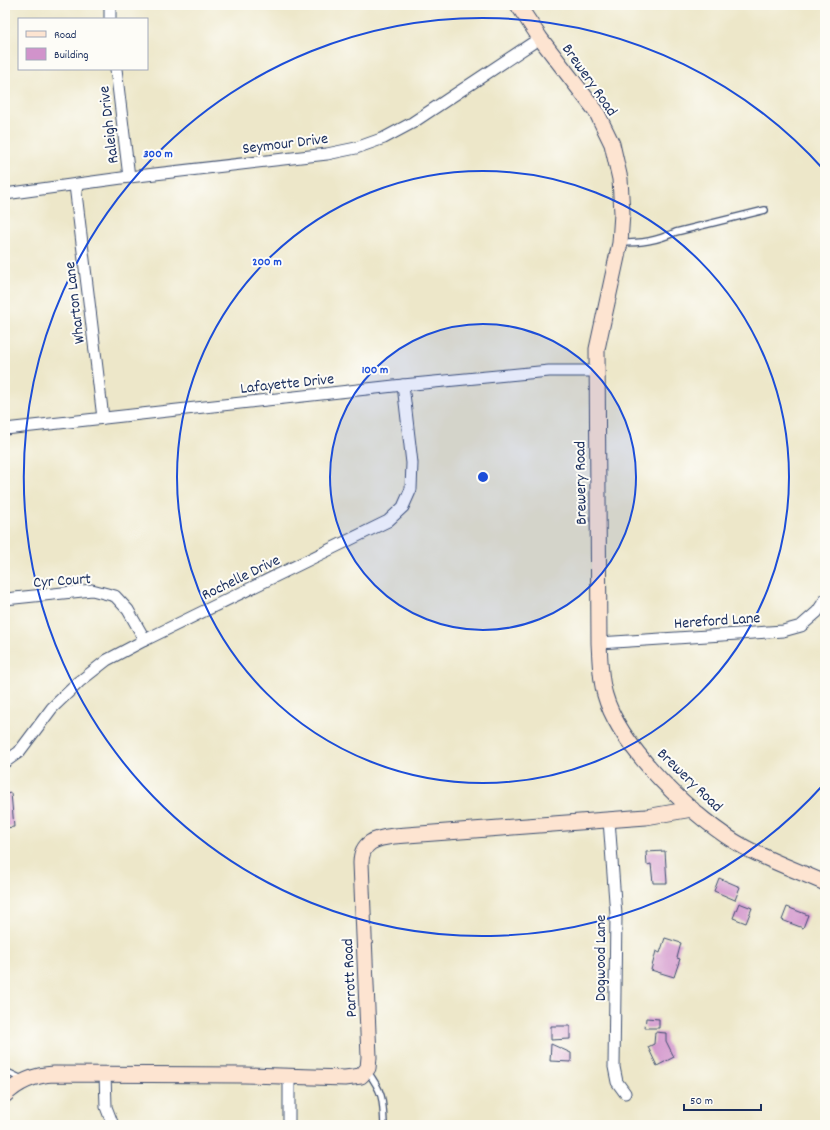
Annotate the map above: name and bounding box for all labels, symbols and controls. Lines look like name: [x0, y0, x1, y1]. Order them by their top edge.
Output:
legend: [18, 18, 148, 70]
text: Road: [54, 27, 76, 44]
street label: Brewery Road: [555, 39, 622, 121]
text: Building: [54, 47, 89, 64]
street label: Raleigh Drive: [93, 85, 126, 165]
street label: Seymour Drive: [241, 128, 329, 161]
text: 300 m: [143, 146, 173, 163]
text: 200 m: [252, 254, 282, 271]
street label: Wharton Lane: [59, 260, 92, 345]
text: 100 m: [362, 362, 388, 379]
street label: Lafayette Drive: [239, 368, 335, 401]
street label: Brewery Road: [569, 441, 594, 525]
centre of rings: [476, 470, 490, 484]
street label: Rochelle Drive: [198, 549, 284, 607]
street label: Cyr Court: [33, 568, 92, 595]
street label: Hereford Lane: [673, 607, 761, 636]
street label: Brewery Road: [651, 743, 727, 818]
street label: Dogwood Lane: [590, 915, 613, 1001]
street label: Parrott Road: [337, 938, 364, 1018]
scale bar: [684, 1086, 761, 1112]
text: 50 m: [690, 1093, 713, 1110]

